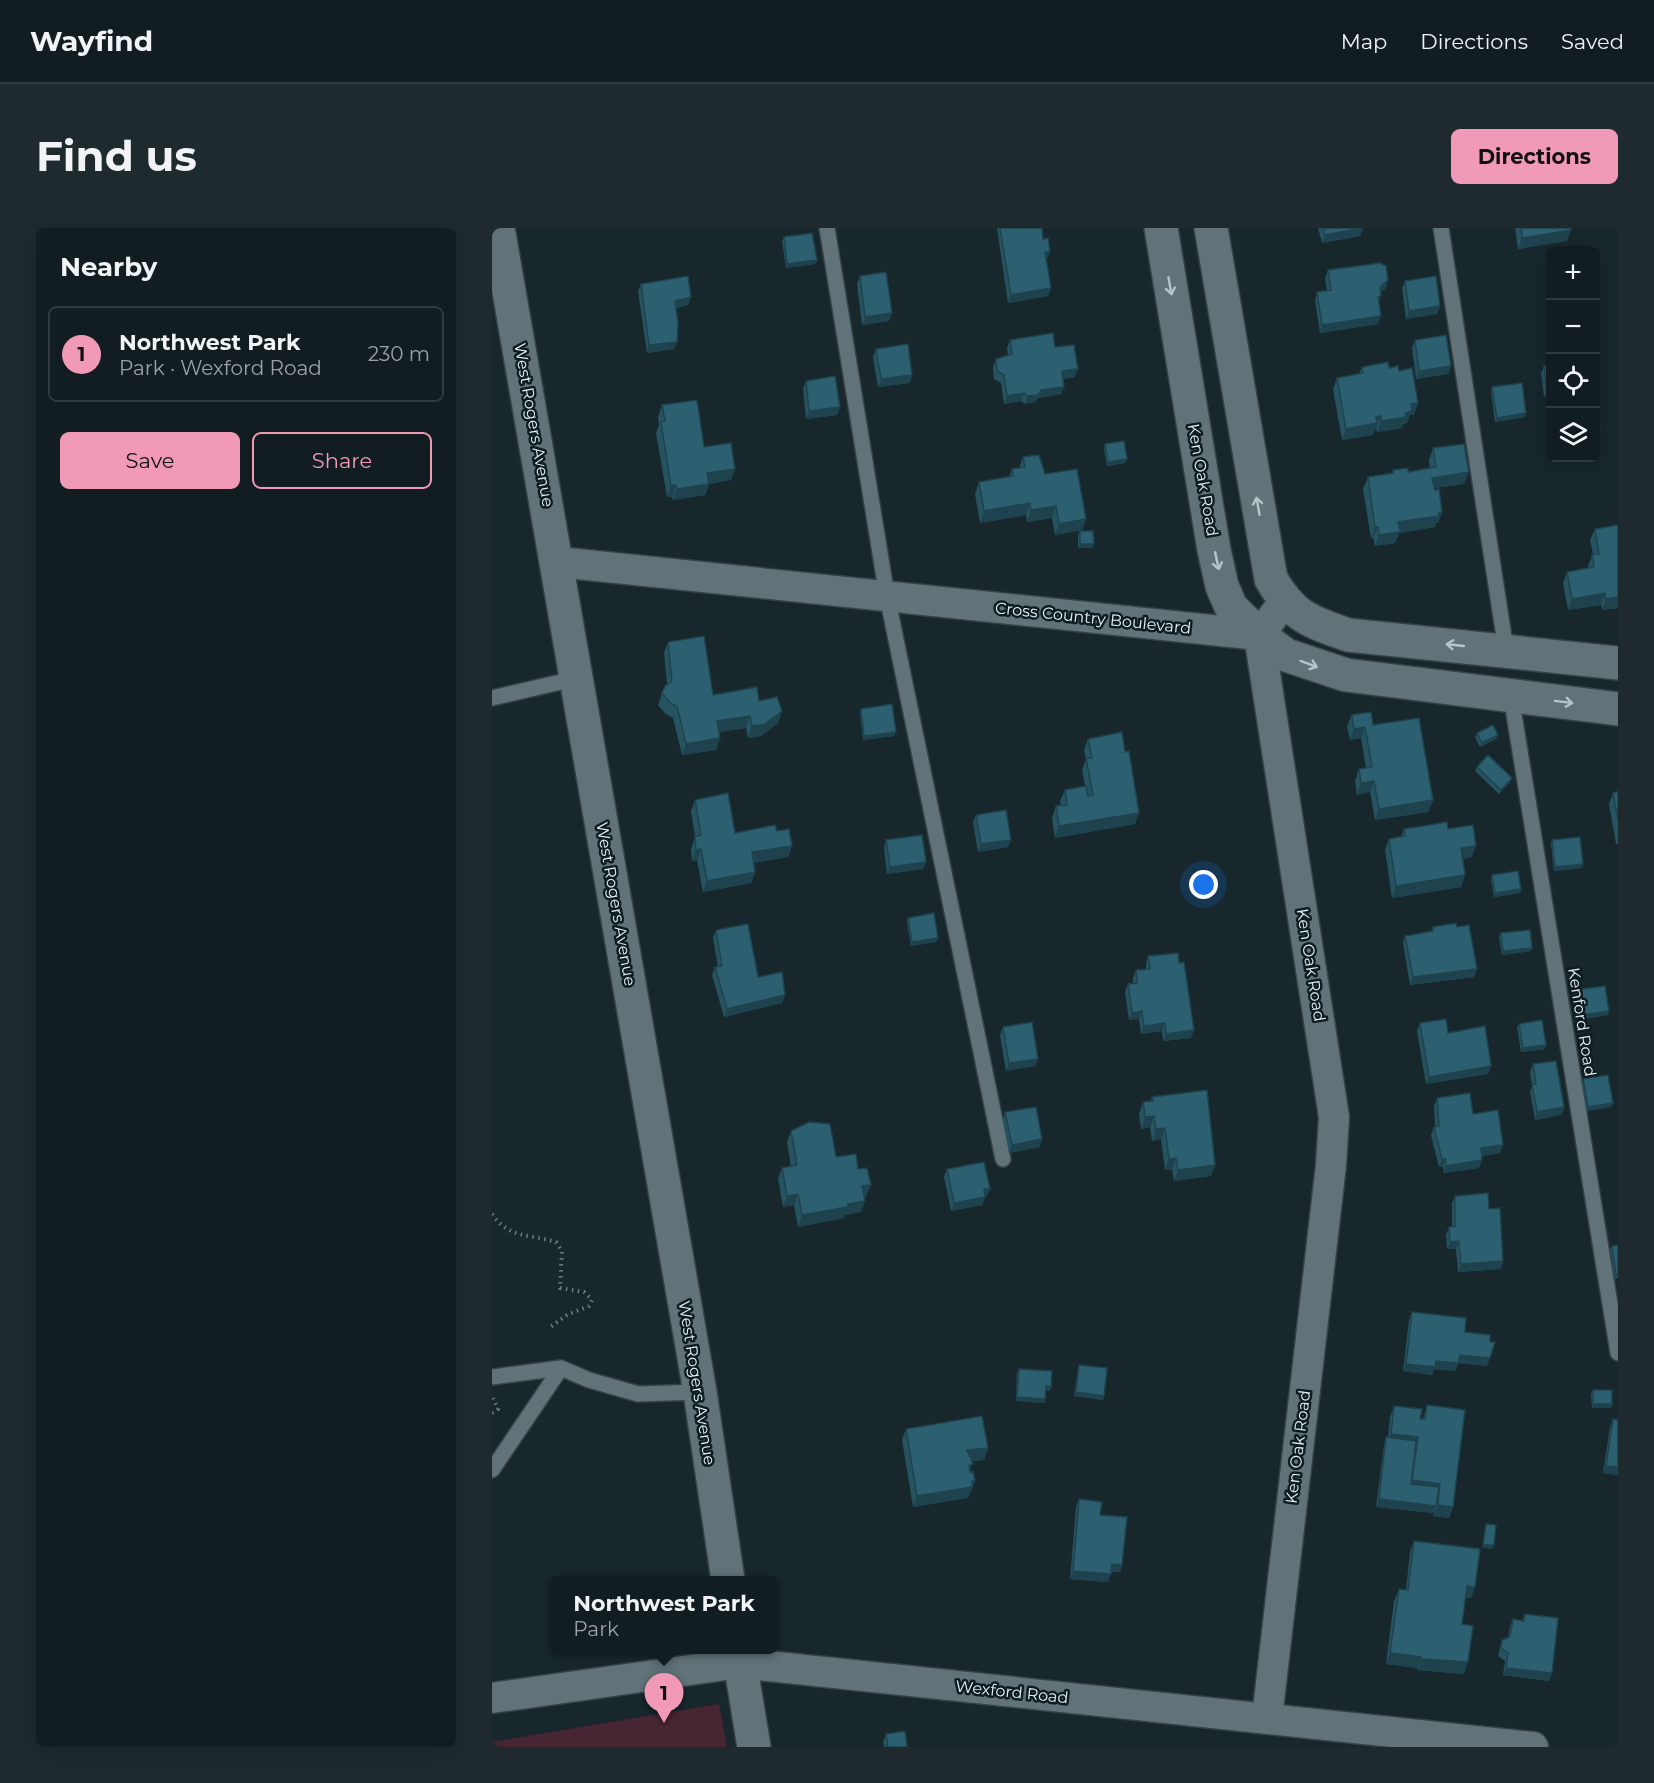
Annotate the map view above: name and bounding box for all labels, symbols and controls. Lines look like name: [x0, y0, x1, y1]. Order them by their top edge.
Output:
text: Wayfind: [30, 24, 153, 58]
text: Map: [1341, 29, 1387, 54]
text: Directions: [1420, 29, 1528, 54]
text: Saved: [1561, 29, 1624, 54]
button: Directions: [1451, 129, 1618, 184]
text: Find us: [36, 130, 197, 182]
map controls: [1546, 246, 1600, 462]
button: +: [1546, 246, 1600, 300]
text: Nearby: [60, 251, 157, 283]
one-way arrow: [1165, 275, 1176, 295]
button: −: [1546, 300, 1600, 354]
text: Northwest Park: [119, 329, 300, 356]
text: 1: [78, 342, 85, 366]
text: 230 m: [368, 342, 430, 366]
street label: West Rogers Avenue: [510, 342, 558, 508]
button: locate: [1546, 354, 1600, 408]
text: Park · Wexford Road: [119, 356, 322, 380]
button: layers: [1546, 408, 1600, 462]
street label: Ken Oak Road: [1184, 422, 1222, 538]
button: Save: [60, 432, 240, 489]
button: Share: [252, 432, 432, 489]
one-way arrow: [1252, 496, 1263, 516]
one-way arrow: [1212, 551, 1223, 570]
street label: Cross Country Boulevard: [994, 598, 1192, 638]
one-way arrow: [1446, 639, 1466, 650]
one-way arrow: [1299, 659, 1318, 670]
one-way arrow: [1553, 697, 1573, 708]
street label: West Rogers Avenue: [592, 821, 640, 987]
your location: [1189, 870, 1218, 899]
street label: Ken Oak Road: [1293, 907, 1329, 1023]
street label: Kenford Road: [1564, 966, 1600, 1078]
street label: West Rogers Avenue: [675, 1300, 719, 1466]
street label: Ken Oak Road: [1282, 1389, 1314, 1505]
popup: [550, 1576, 778, 1654]
text: Northwest Park: [573, 1590, 755, 1617]
text: Park: [573, 1617, 619, 1641]
pin: 1: [644, 1674, 684, 1723]
street label: Wexford Road: [955, 1677, 1069, 1707]

